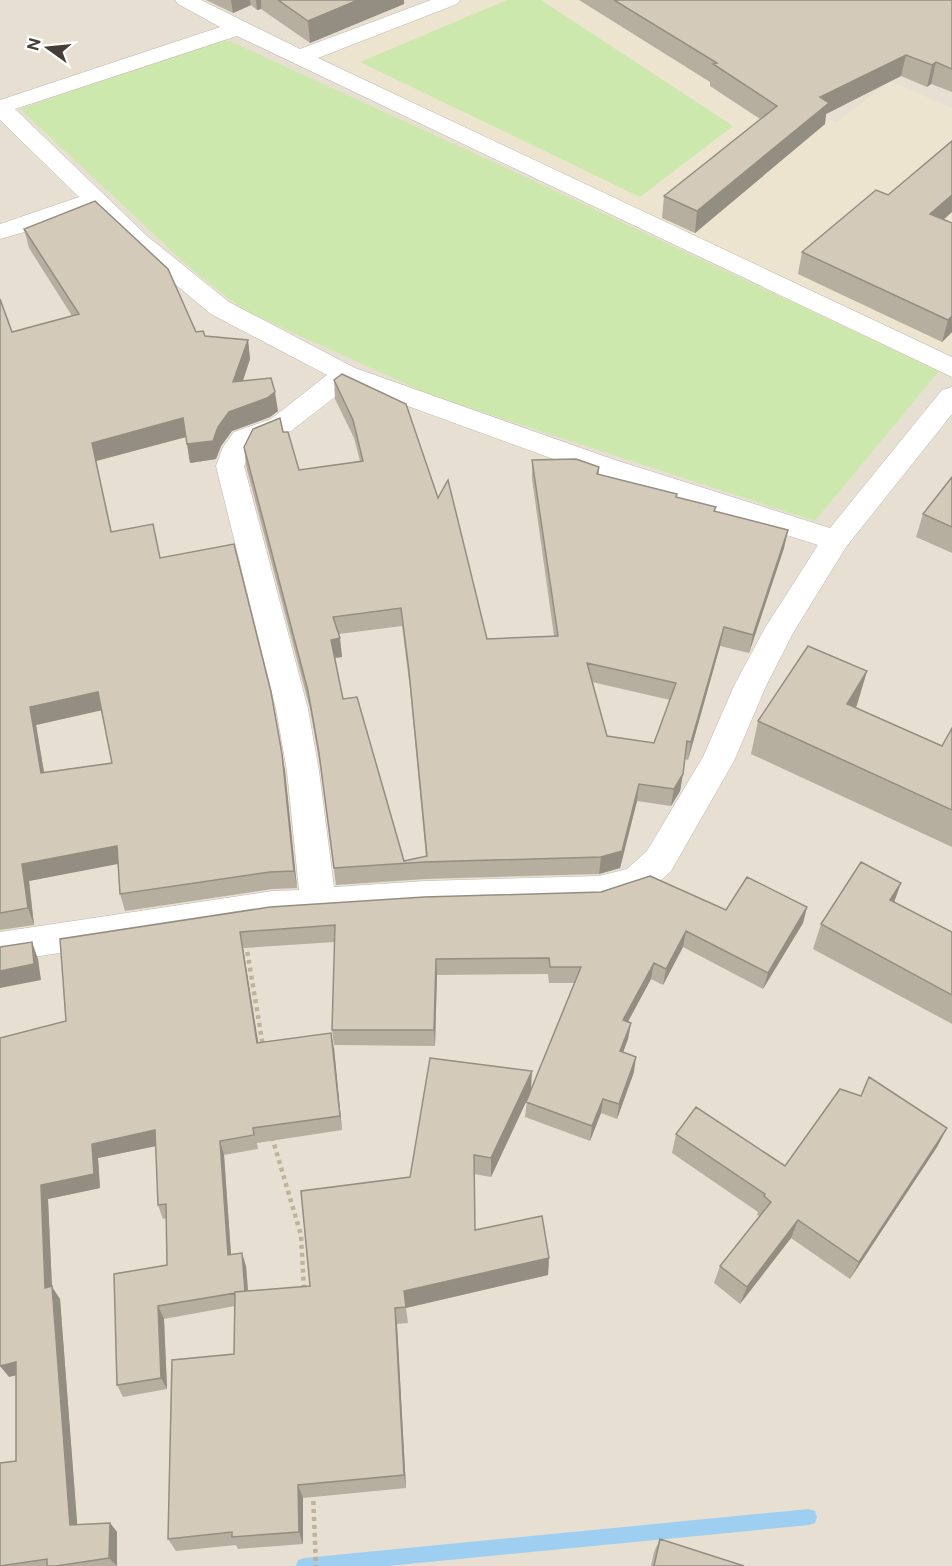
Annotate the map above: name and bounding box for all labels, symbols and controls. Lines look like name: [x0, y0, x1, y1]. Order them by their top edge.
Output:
north arrow: [18, 18, 78, 78]
text: N: [23, 36, 45, 53]

